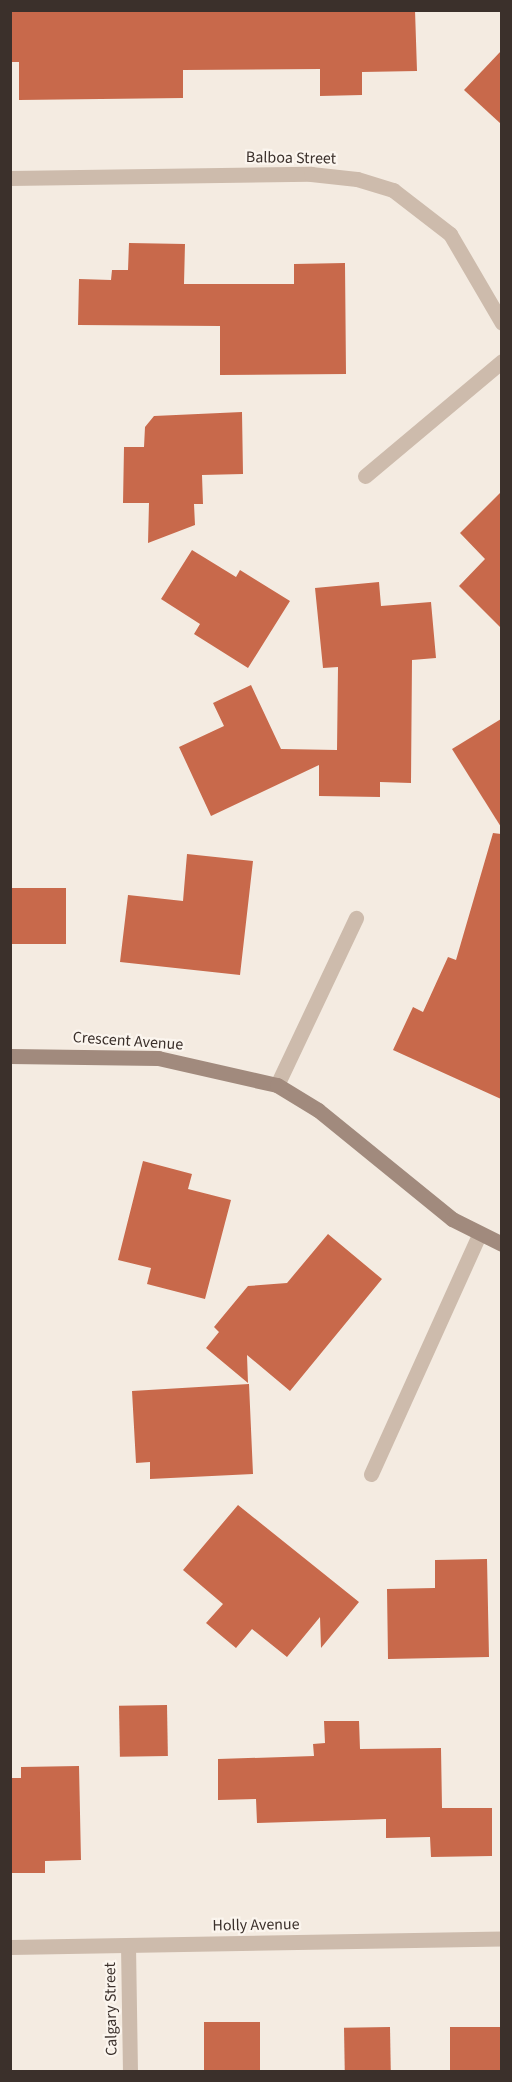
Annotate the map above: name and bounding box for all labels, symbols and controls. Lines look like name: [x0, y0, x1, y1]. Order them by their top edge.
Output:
street label: Balboa Street: [246, 148, 336, 168]
street label: Crescent Avenue: [72, 1028, 184, 1054]
street label: Holly Avenue: [212, 1915, 300, 1935]
street label: Calgary Street: [101, 1962, 121, 2056]

